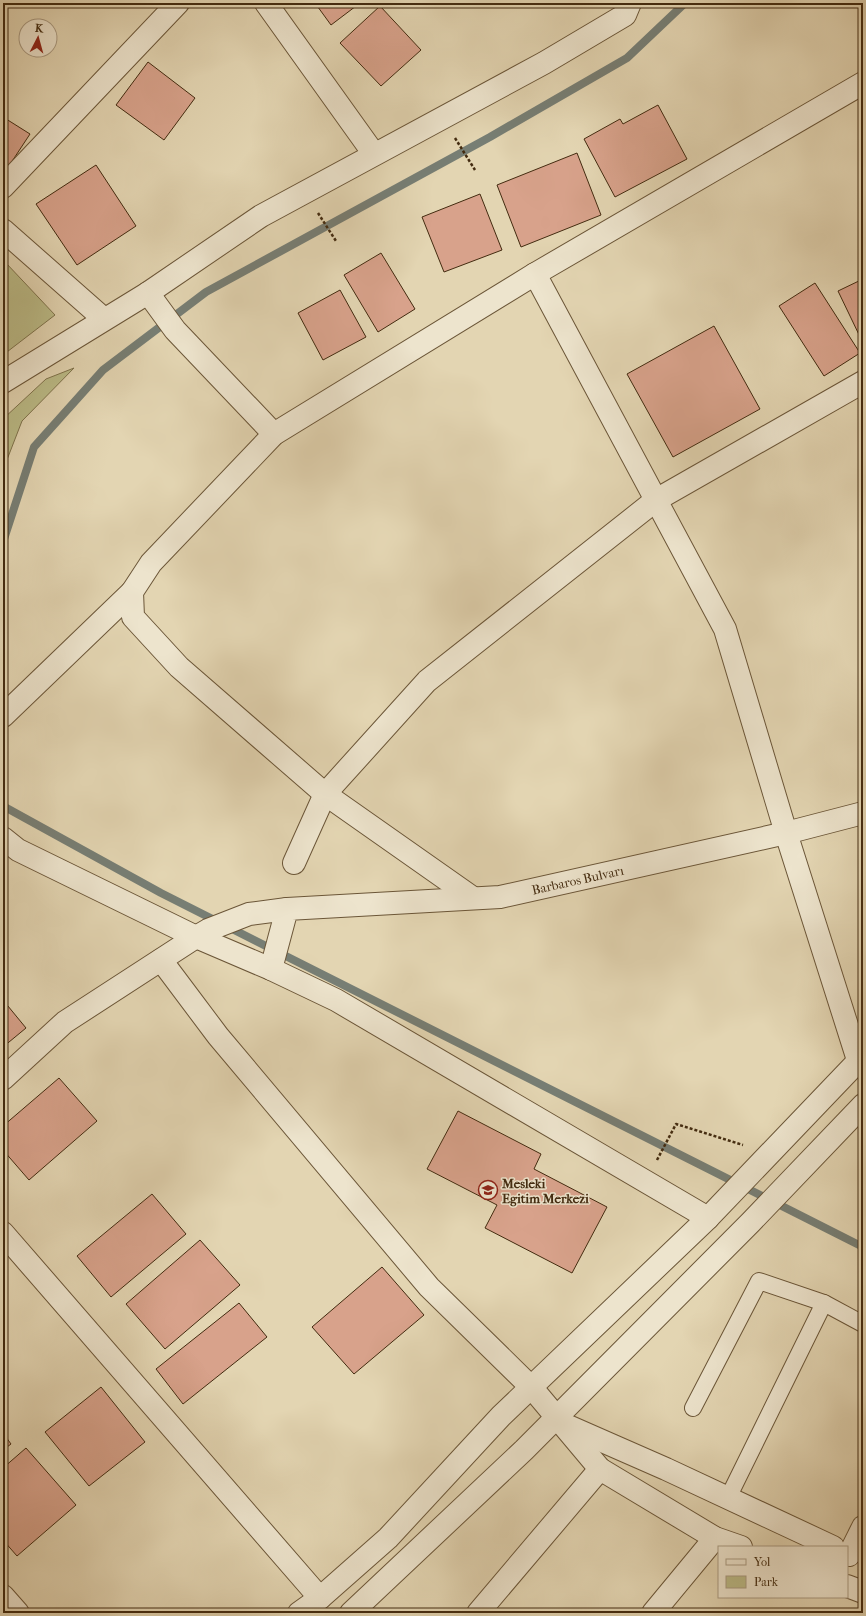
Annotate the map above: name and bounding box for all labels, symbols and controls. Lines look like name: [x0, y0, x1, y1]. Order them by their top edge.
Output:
north arrow: [18, 18, 58, 58]
text: K: [34, 22, 45, 36]
street label: Barbaros Bulvarı: [530, 863, 625, 898]
place label: Mesleki Egitim Merkezi: [501, 1176, 589, 1207]
school or university icon: Mesleki Egitim Merkezi: [477, 1179, 499, 1201]
legend: [718, 1546, 848, 1598]
text: Yol: [753, 1555, 771, 1569]
text: Park: [754, 1575, 779, 1589]

